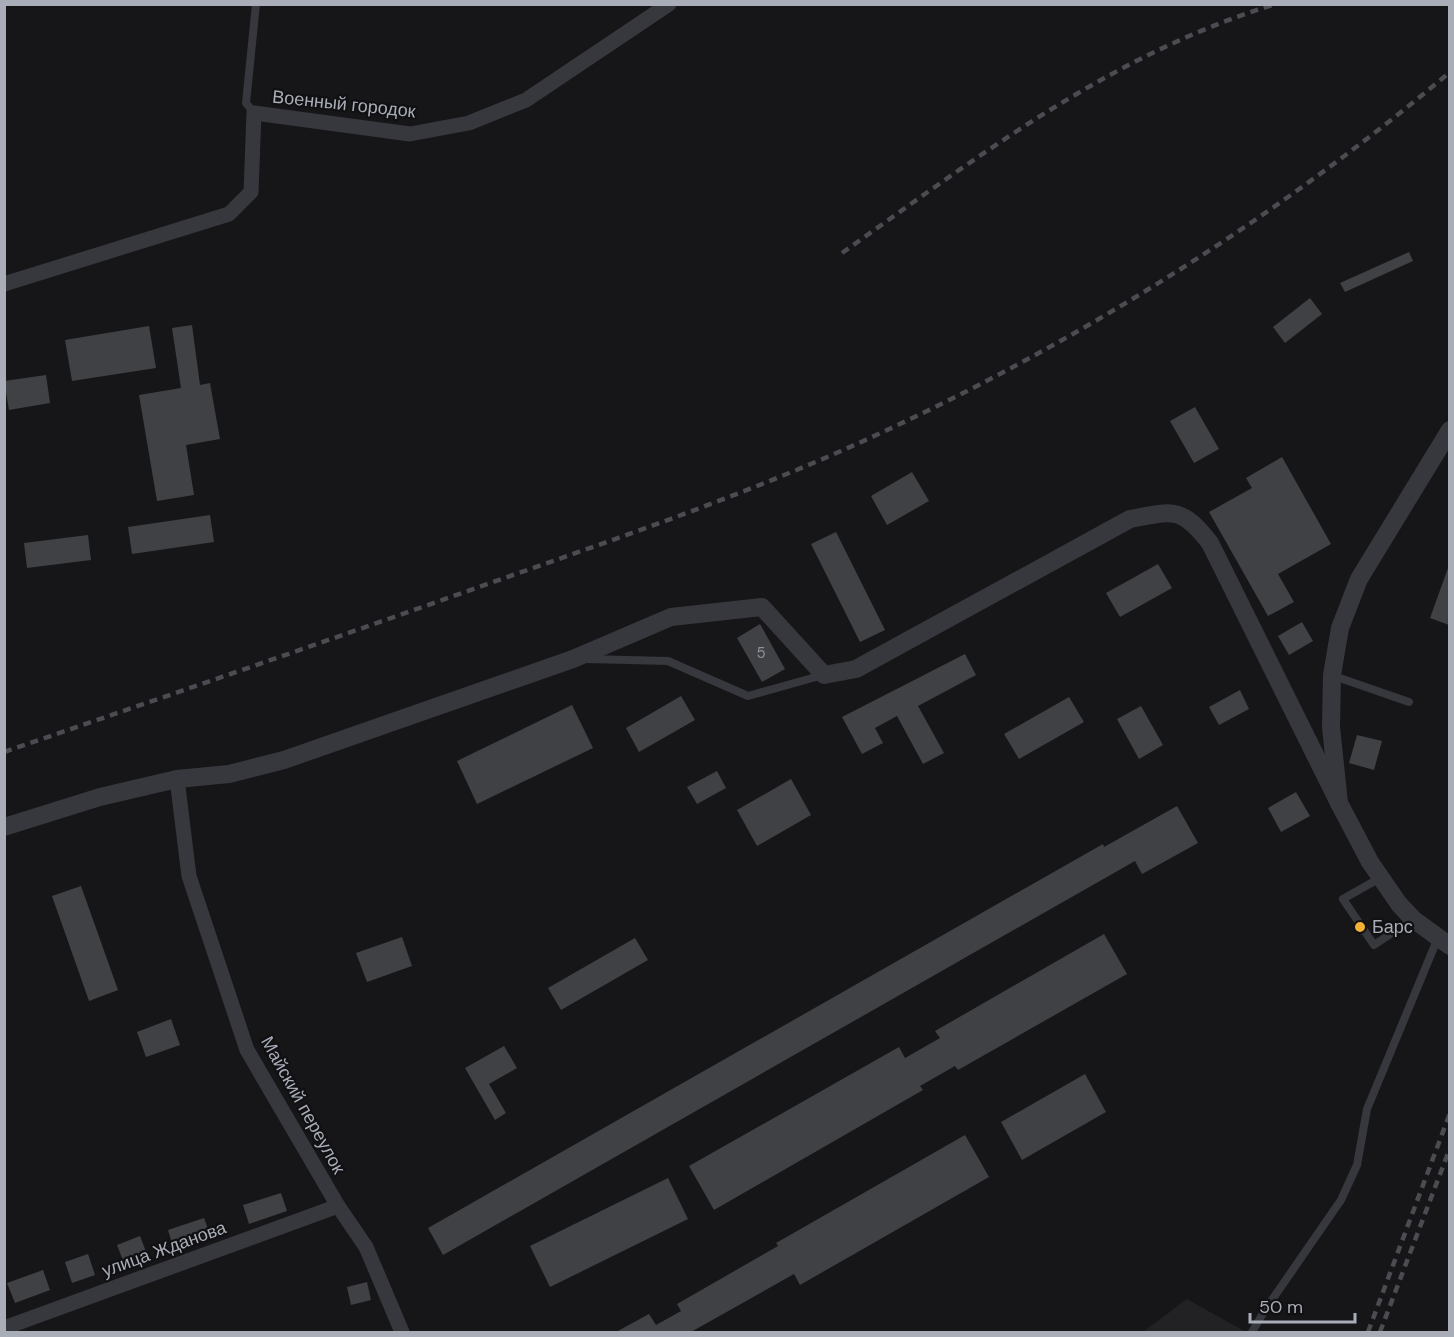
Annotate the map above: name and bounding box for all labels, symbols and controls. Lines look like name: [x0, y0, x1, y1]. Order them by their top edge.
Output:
street label: Военный городок: [271, 85, 417, 123]
house number: 5: [756, 643, 766, 663]
place label: Барс: [1372, 915, 1413, 939]
marker: Барс: [1353, 920, 1367, 934]
street label: Майский переулок: [255, 1032, 351, 1178]
street label: улица Жданова: [98, 1215, 230, 1283]
scale bar: [1250, 1286, 1355, 1324]
text: 50 m: [1259, 1295, 1303, 1319]

